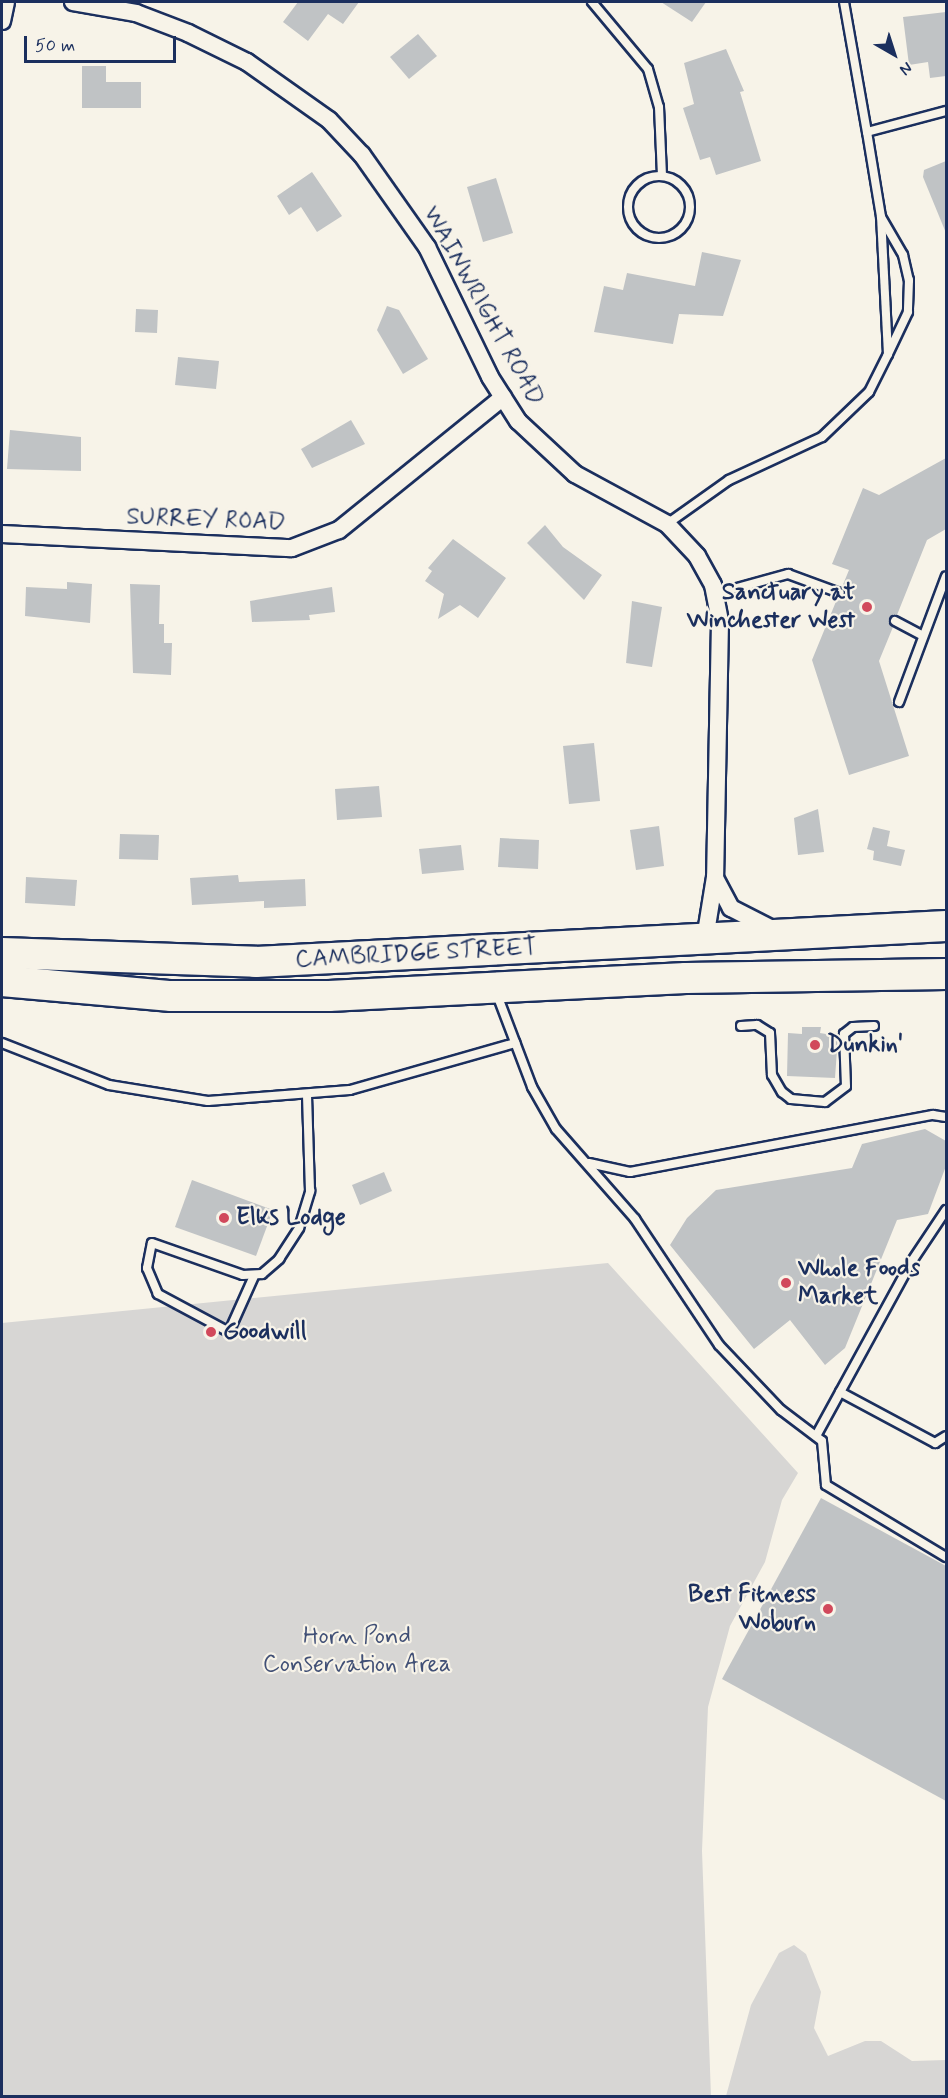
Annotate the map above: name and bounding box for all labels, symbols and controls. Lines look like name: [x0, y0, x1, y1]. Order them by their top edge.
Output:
scale bar: [27, 24, 178, 62]
north arrow: [864, 24, 924, 84]
text: 50 m: [35, 34, 75, 58]
text: N: [895, 57, 916, 80]
street label: WAINWRIGHT ROAD: [417, 202, 549, 410]
street label: SURREY ROAD: [126, 503, 286, 537]
place label: Sanctuary at Winchester West: [685, 579, 855, 635]
marker: Sanctuary at Winchester West: [860, 600, 874, 614]
street label: CAMBRIDGE STREET: [295, 933, 537, 975]
place label: Dunkin': [827, 1031, 903, 1059]
marker: Dunkin': [808, 1038, 822, 1052]
place label: Elks Lodge: [236, 1204, 346, 1232]
marker: Elks Lodge: [217, 1211, 231, 1225]
place label: Whole Foods Market: [798, 1255, 919, 1311]
marker: Whole Foods Market: [779, 1276, 793, 1290]
place label: Goodwill: [223, 1318, 307, 1346]
marker: Goodwill: [204, 1325, 218, 1339]
place label: Best Fitness Woburn: [688, 1581, 816, 1637]
marker: Best Fitness Woburn: [821, 1602, 835, 1616]
park label: Horn Pond Conservation Area: [261, 1623, 453, 1679]

